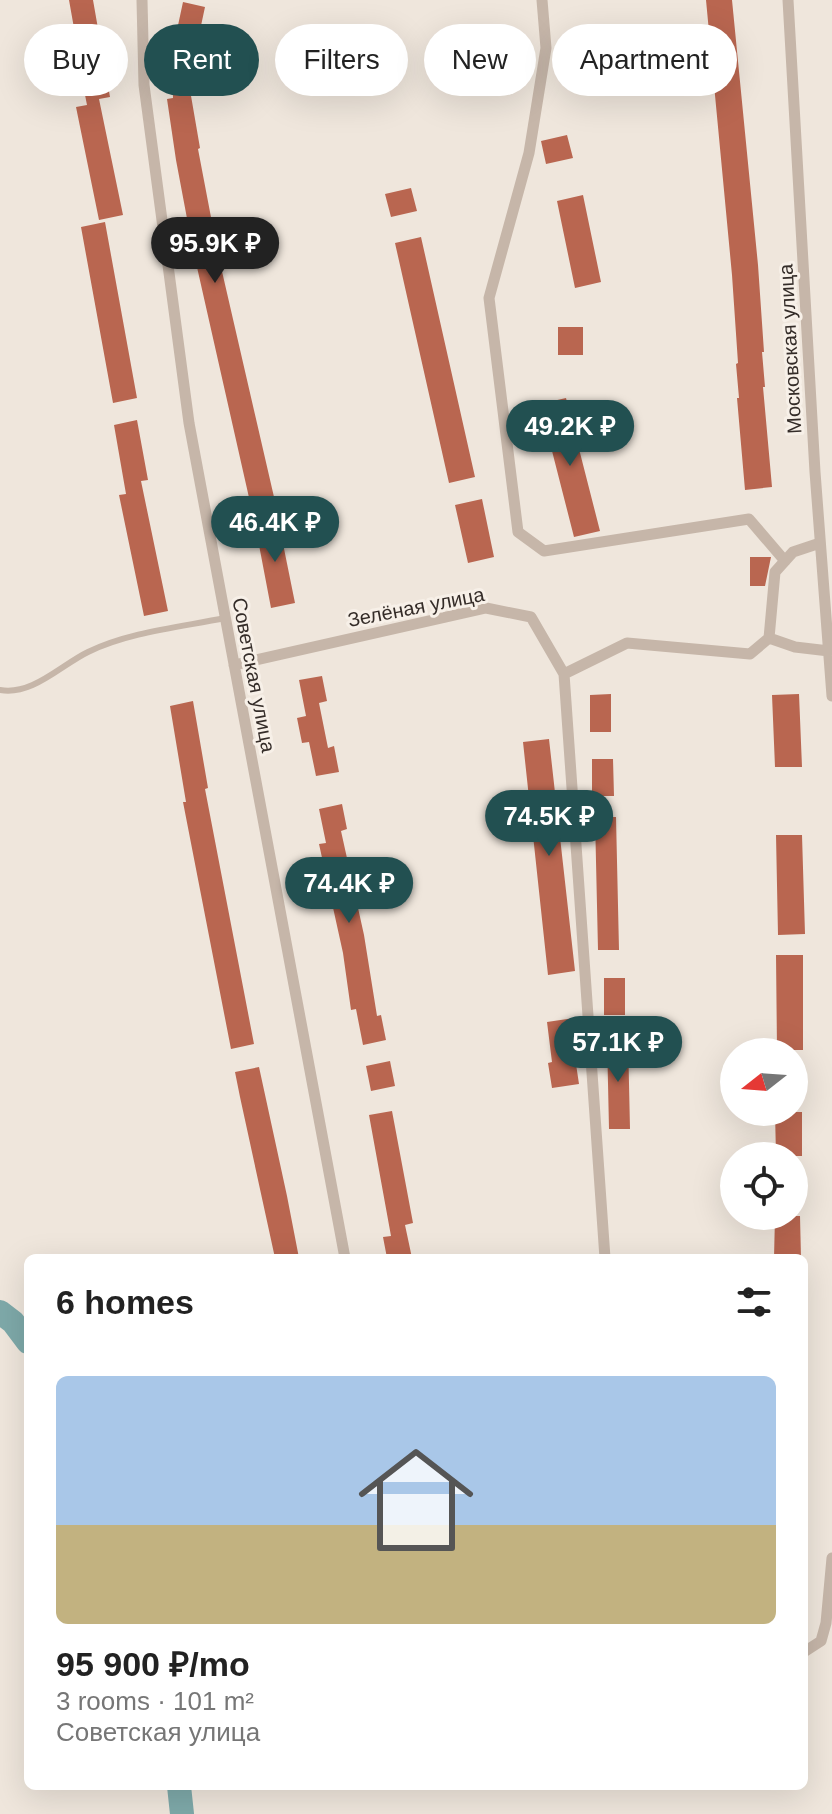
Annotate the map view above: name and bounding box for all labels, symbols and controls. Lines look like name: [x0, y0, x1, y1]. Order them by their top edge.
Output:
chip: Buy: [24, 24, 128, 96]
chip: Rent: [144, 24, 259, 96]
chip: Filters: [275, 24, 408, 96]
chip: New: [424, 24, 536, 96]
chip: Apartment: [552, 24, 737, 96]
pin: 95.9K ₽: [141, 217, 289, 285]
text: 95.9K ₽: [169, 228, 261, 258]
street label: Московская улица: [775, 263, 805, 435]
pin: 49.2K ₽: [496, 400, 644, 468]
text: 49.2K ₽: [524, 411, 616, 441]
pin: 46.4K ₽: [201, 496, 349, 564]
text: 46.4K ₽: [229, 507, 321, 537]
street label: Зелёная улица: [346, 583, 487, 631]
street label: Советская улица: [228, 596, 280, 755]
pin: 74.5K ₽: [475, 790, 623, 858]
text: 74.5K ₽: [503, 801, 595, 831]
pin: 74.4K ₽: [275, 857, 423, 925]
text: 74.4K ₽: [303, 868, 395, 898]
pin: 57.1K ₽: [544, 1016, 692, 1084]
text: 57.1K ₽: [572, 1027, 664, 1057]
north arrow: [720, 1038, 808, 1126]
map controls: [720, 1038, 808, 1230]
button: locate: [720, 1142, 808, 1230]
icon: filters: [732, 1280, 776, 1324]
text: 6 homes: [56, 1283, 194, 1321]
icon: home: [344, 1428, 488, 1572]
text: 95 900 ₽/mo: [56, 1645, 250, 1683]
text: 3 rooms · 101 m²: [56, 1686, 254, 1716]
text: Советская улица: [56, 1717, 260, 1747]

